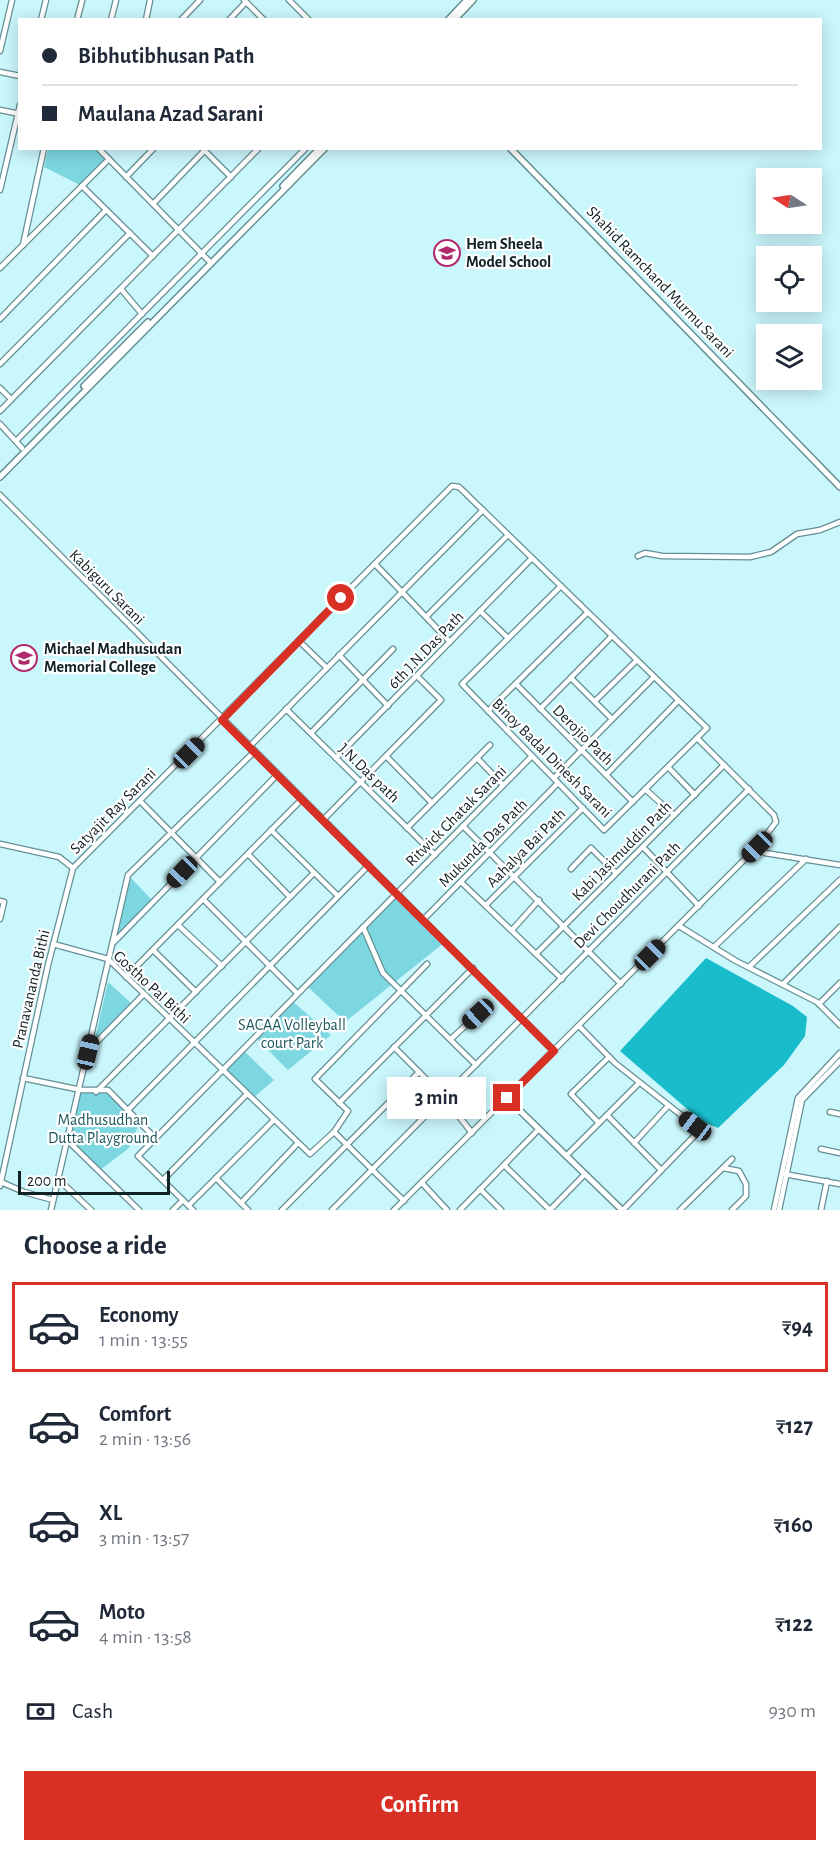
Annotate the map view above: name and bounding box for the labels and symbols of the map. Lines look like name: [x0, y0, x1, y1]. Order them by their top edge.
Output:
north arrow: [756, 168, 822, 234]
street label: Shahid Ramchand Murmu Sarani: [584, 203, 736, 361]
place label: Hem Sheela Model School: [466, 236, 551, 270]
school or university icon: Hem Sheela Model School: [432, 238, 462, 268]
street label: Kabiguru Sarani: [66, 546, 148, 628]
route start: [327, 584, 354, 611]
street label: 6th J.N.Das Path: [385, 608, 467, 692]
place label: Michael Madhusudan Memorial College: [44, 641, 182, 675]
school or university icon: Michael Madhusudan Memorial College: [9, 643, 39, 673]
street label: Binoy Badal Dinesh Sarani: [488, 695, 615, 822]
street label: Derojio Path: [549, 702, 616, 769]
car: [170, 734, 208, 772]
street label: J.N.Das path: [336, 740, 402, 806]
street label: Ritwick Ghatak Sarani: [403, 763, 509, 869]
street label: Satyajit Ray Sarani: [67, 765, 160, 858]
street label: Mukunda Das Path: [436, 796, 530, 890]
street label: Kabi Jasimuddin Path: [569, 798, 675, 904]
street label: Aahalya Bai Path: [484, 806, 569, 891]
car: [738, 828, 776, 866]
street label: Devi Choudhurani Path: [570, 838, 684, 952]
car: [163, 853, 201, 891]
street label: Pranavananda Bithi: [10, 928, 52, 1050]
car: [631, 936, 669, 974]
street label: Gostho Pal Bithi: [110, 948, 194, 1026]
car: [459, 995, 497, 1033]
park label: SACAA Volleyball court Park: [238, 1017, 346, 1051]
car: [75, 1032, 101, 1072]
callout: 3 min: [387, 1077, 486, 1119]
route end: [493, 1084, 520, 1111]
car: [675, 1108, 715, 1144]
park label: Madhusudhan Dutta Playground: [48, 1112, 158, 1147]
scale bar: [18, 1168, 170, 1196]

